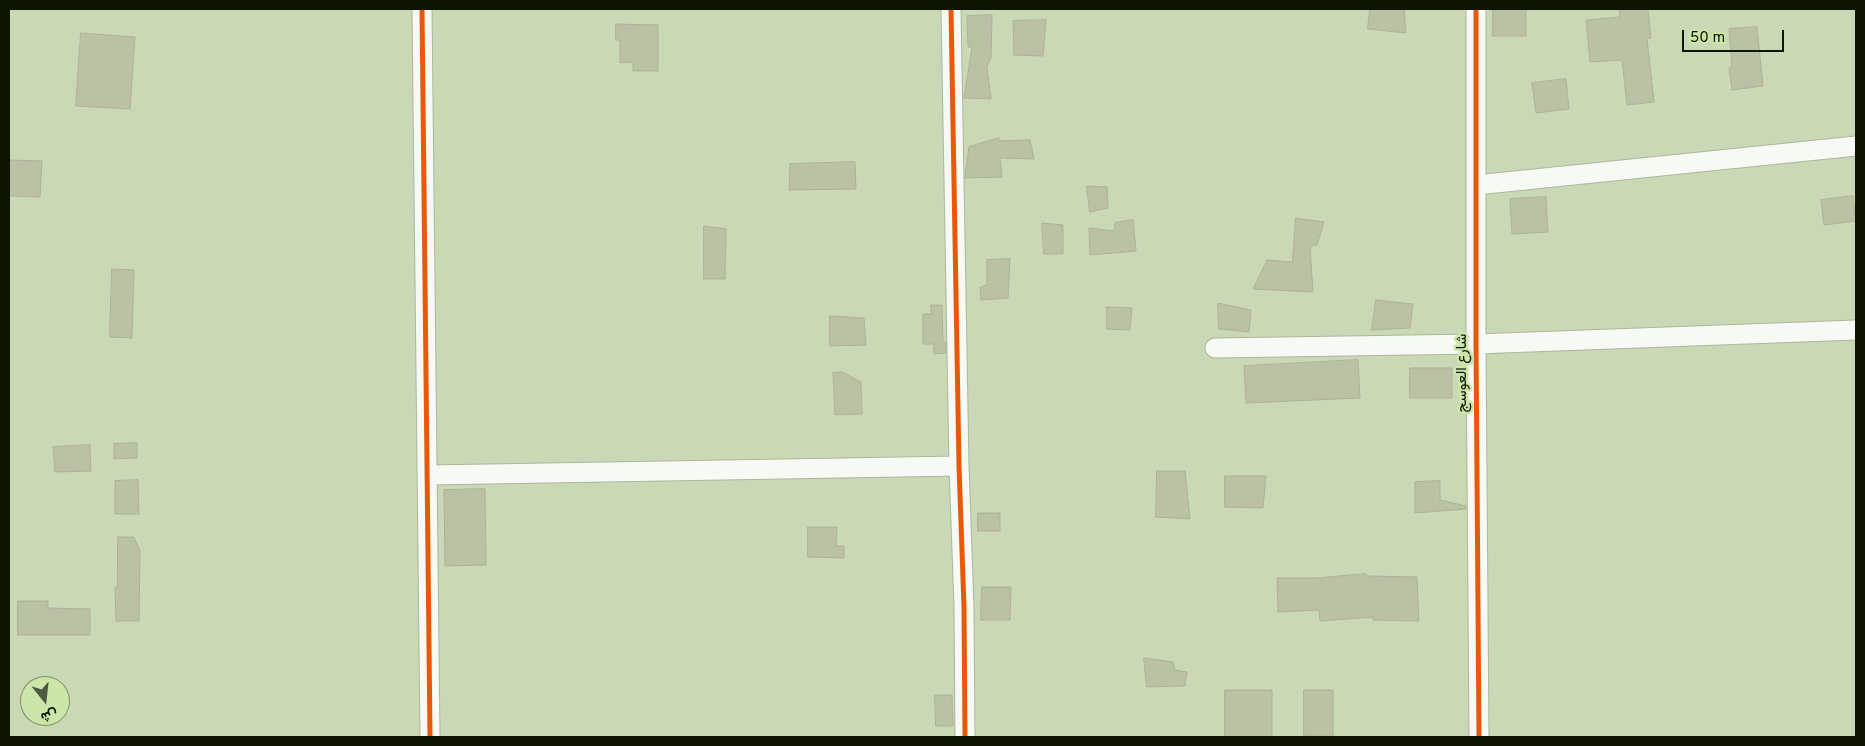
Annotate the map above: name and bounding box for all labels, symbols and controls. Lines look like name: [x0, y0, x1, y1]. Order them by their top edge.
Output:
scale bar: [1685, 20, 1788, 52]
text: 50 m: [1690, 29, 1725, 48]
street label: شارع العوسج: [1454, 334, 1472, 412]
north arrow: [20, 676, 70, 726]
text: ش: [39, 704, 59, 725]

